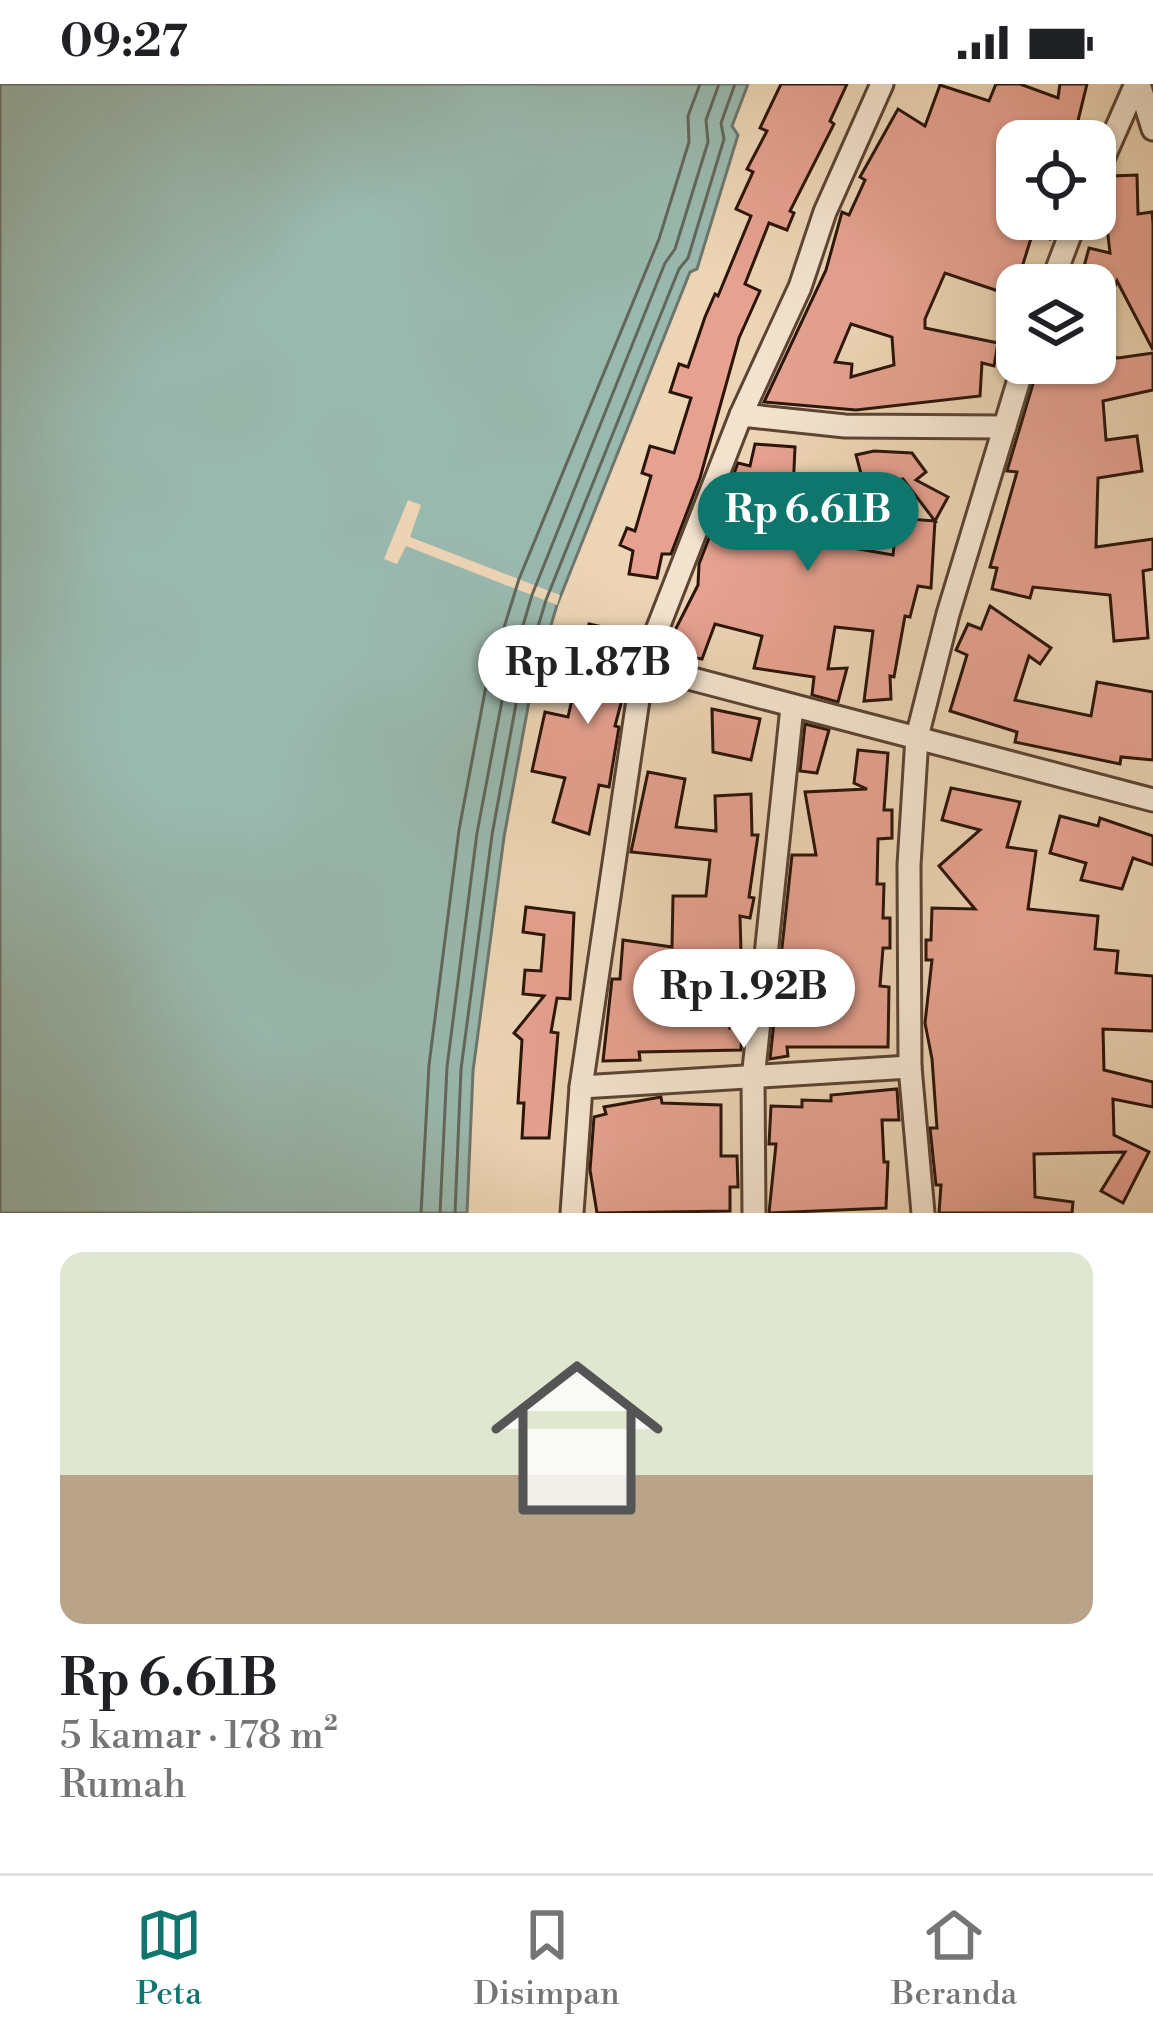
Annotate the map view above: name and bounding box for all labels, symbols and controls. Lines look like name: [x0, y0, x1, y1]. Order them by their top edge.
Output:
text: 09:27: [60, 14, 188, 71]
map controls: [996, 120, 1116, 384]
button: locate: [996, 120, 1116, 240]
button: layers: [996, 264, 1116, 384]
pin: Rp 6.61B: [684, 472, 932, 574]
text: Rp 6.61B: [725, 486, 891, 535]
pin: Rp 1.87B: [464, 625, 712, 727]
text: Rp 1.87B: [505, 639, 671, 688]
pin: Rp 1.92B: [620, 949, 868, 1051]
text: Rp 1.92B: [660, 963, 828, 1012]
icon: home: [469, 1330, 685, 1546]
text: Rp 6.61B: [60, 1648, 278, 1712]
text: 5 kamar · 178 m²: [60, 1712, 338, 1761]
text: Rumah: [60, 1761, 186, 1810]
tab: Peta: [136, 1902, 202, 2015]
tab: Disimpan: [474, 1902, 620, 2015]
tab: Beranda: [891, 1902, 1017, 2015]

